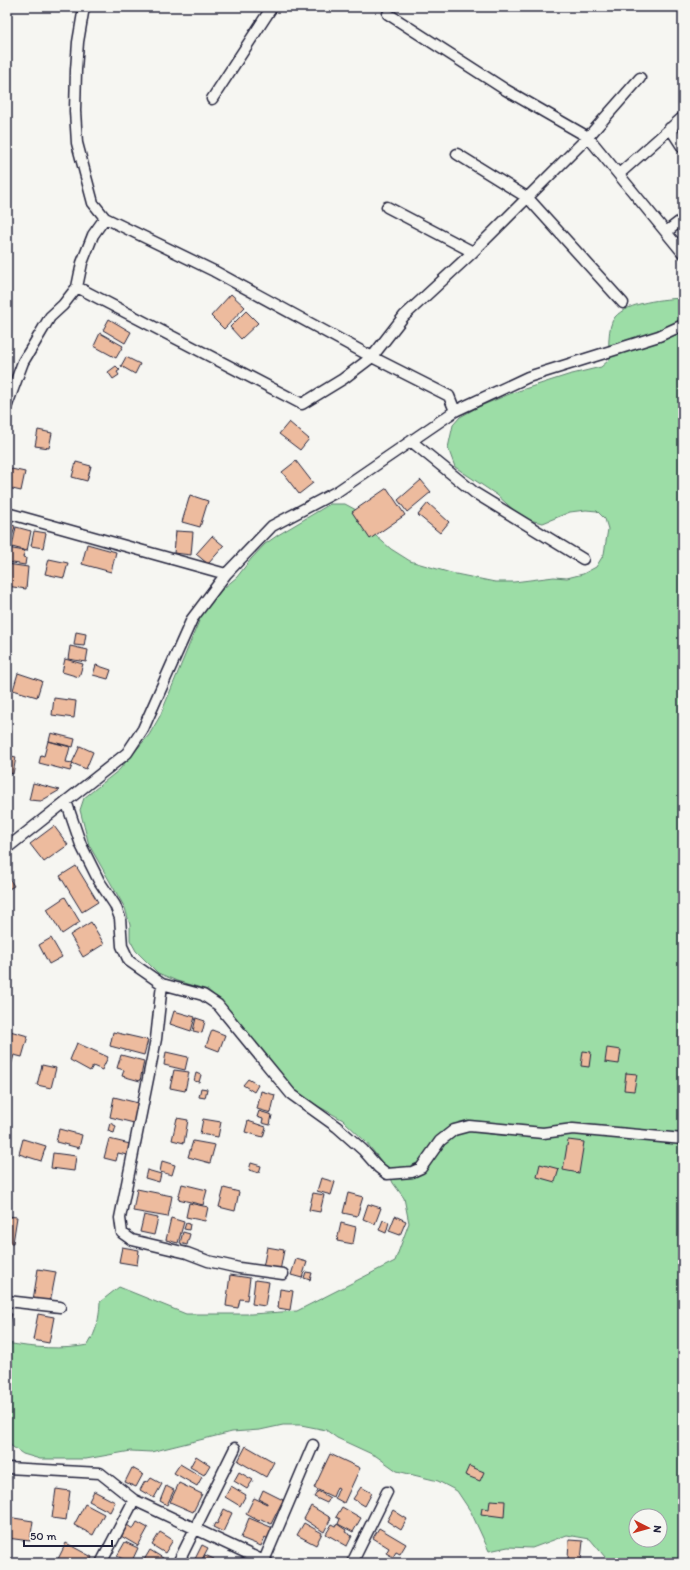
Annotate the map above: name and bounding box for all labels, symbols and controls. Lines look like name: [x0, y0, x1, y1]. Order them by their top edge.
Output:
north arrow: [628, 1508, 668, 1548]
scale bar: [24, 1522, 112, 1548]
text: N: [651, 1525, 664, 1533]
text: 50 m: [30, 1529, 56, 1543]

